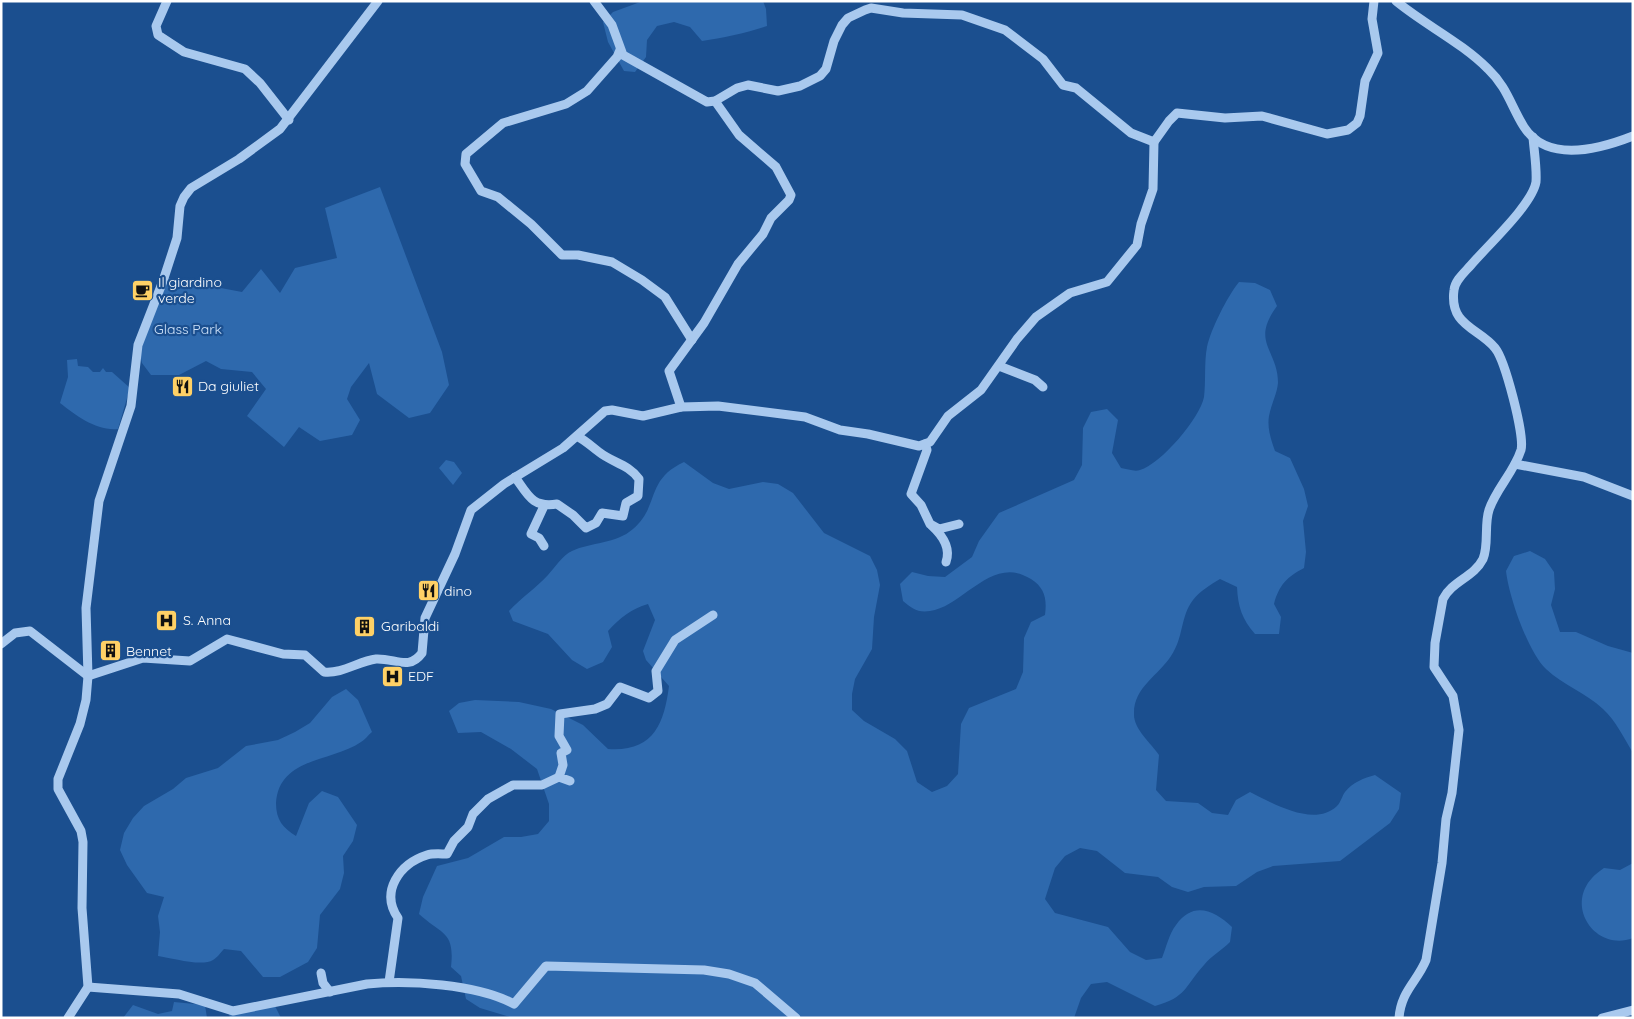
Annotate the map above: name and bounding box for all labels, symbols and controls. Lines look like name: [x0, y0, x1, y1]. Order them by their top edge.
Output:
place label: Il giardino verde: [158, 273, 222, 307]
cafe icon: Il giardino verde: [130, 278, 154, 302]
park label: Glass Park: [154, 320, 222, 338]
restaurant icon: Da giuliet: [170, 374, 194, 398]
place label: Da giuliet: [198, 377, 259, 395]
restaurant icon: dino: [416, 579, 440, 603]
place label: dino: [444, 582, 472, 600]
hospital icon: S. Anna: [155, 608, 179, 632]
place label: S. Anna: [183, 611, 231, 629]
building icon: Garibaldi: [353, 614, 377, 638]
place label: Garibaldi: [381, 617, 439, 635]
building icon: Bennet: [98, 639, 122, 663]
place label: Bennet: [126, 642, 172, 660]
hospital icon: EDF: [380, 664, 404, 688]
place label: EDF: [408, 667, 434, 685]

